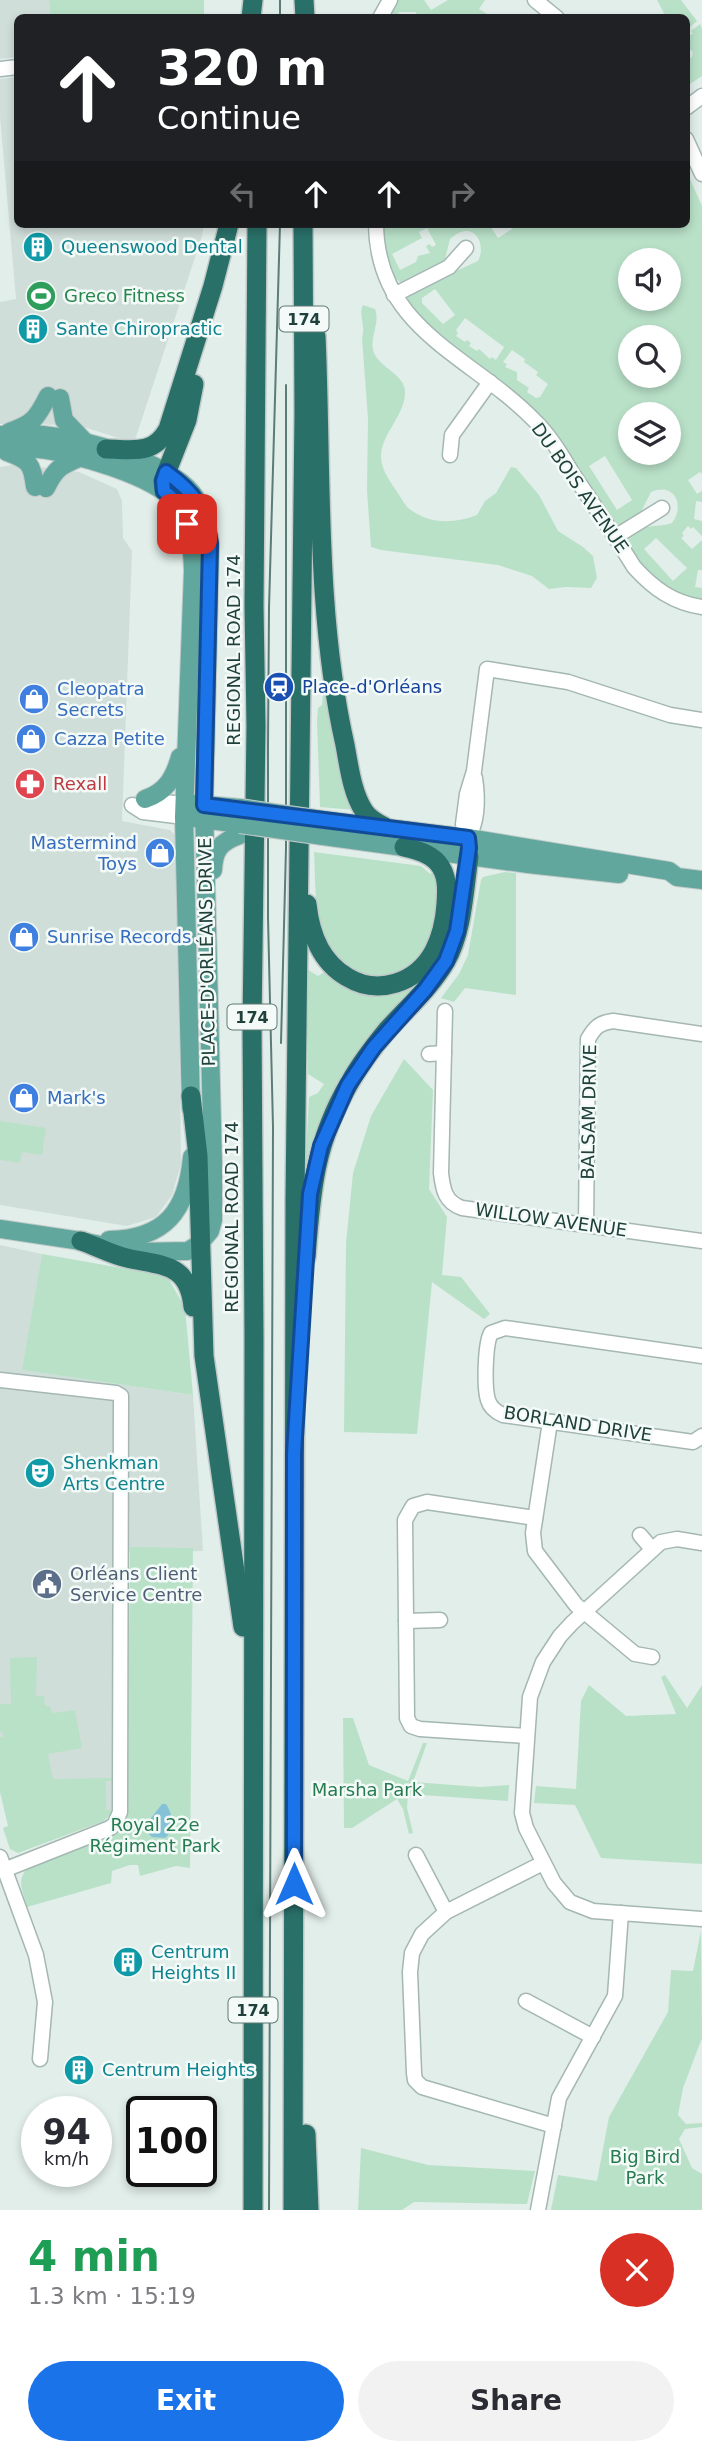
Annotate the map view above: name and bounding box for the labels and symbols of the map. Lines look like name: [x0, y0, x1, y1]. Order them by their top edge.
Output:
building icon: Queenswood Dental: [21, 230, 55, 264]
place label: Queenswood Dental: [61, 236, 243, 257]
sports icon: Greco Fitness: [24, 279, 58, 313]
place label: Greco Fitness: [64, 285, 185, 306]
road number: 174: [280, 306, 328, 332]
building icon: Sante Chiropractic: [16, 312, 50, 346]
place label: Sante Chiropractic: [56, 318, 222, 339]
street label: DU BOIS AVENUE: [528, 419, 633, 557]
pin: [157, 494, 217, 554]
street label: REGIONAL ROAD 174: [223, 554, 244, 746]
station icon: Place-d'Orléans: [262, 670, 296, 704]
place label: Place-d'Orléans: [302, 676, 442, 697]
place label: Cleopatra Secrets: [57, 678, 145, 720]
shop icon: Cleopatra Secrets: [17, 682, 51, 716]
shop icon: Cazza Petite: [14, 722, 48, 756]
place label: Cazza Petite: [54, 728, 165, 749]
pharmacy icon: Rexall: [13, 767, 47, 801]
place label: Rexall: [53, 773, 107, 794]
place label: Mastermind Toys: [30, 832, 137, 874]
shop icon: Mastermind Toys: [143, 836, 177, 870]
street label: PLACE-D'ORLÉANS DRIVE: [194, 837, 219, 1067]
shop icon: Sunrise Records: [7, 920, 41, 954]
place label: Sunrise Records: [47, 926, 191, 947]
road number: 174: [228, 1004, 276, 1030]
street label: BALSAM DRIVE: [577, 1044, 600, 1180]
shop icon: Mark's: [7, 1081, 41, 1115]
place label: Mark's: [47, 1087, 106, 1108]
street label: REGIONAL ROAD 174: [221, 1121, 242, 1313]
street label: WILLOW AVENUE: [474, 1198, 628, 1241]
street label: BORLAND DRIVE: [502, 1401, 654, 1446]
place label: Shenkman Arts Centre: [63, 1452, 165, 1494]
theatre icon: Shenkman Arts Centre: [23, 1456, 57, 1490]
place label: Orléans Client Service Centre: [70, 1563, 202, 1605]
public building icon: Orléans Client Service Centre: [30, 1567, 64, 1601]
park label: Marsha Park: [312, 1779, 423, 1800]
park label: Royal 22e Régiment Park: [90, 1814, 221, 1856]
position arrow: [257, 1847, 331, 1921]
place label: Centrum Heights II: [151, 1941, 236, 1983]
building icon: Centrum Heights II: [111, 1945, 145, 1979]
road number: 174: [229, 1998, 278, 2022]
building icon: Centrum Heights: [62, 2053, 96, 2087]
place label: Centrum Heights: [102, 2059, 255, 2080]
speed limit sign: 100: [126, 2096, 217, 2187]
park label: Big Bird Park: [610, 2146, 680, 2188]

